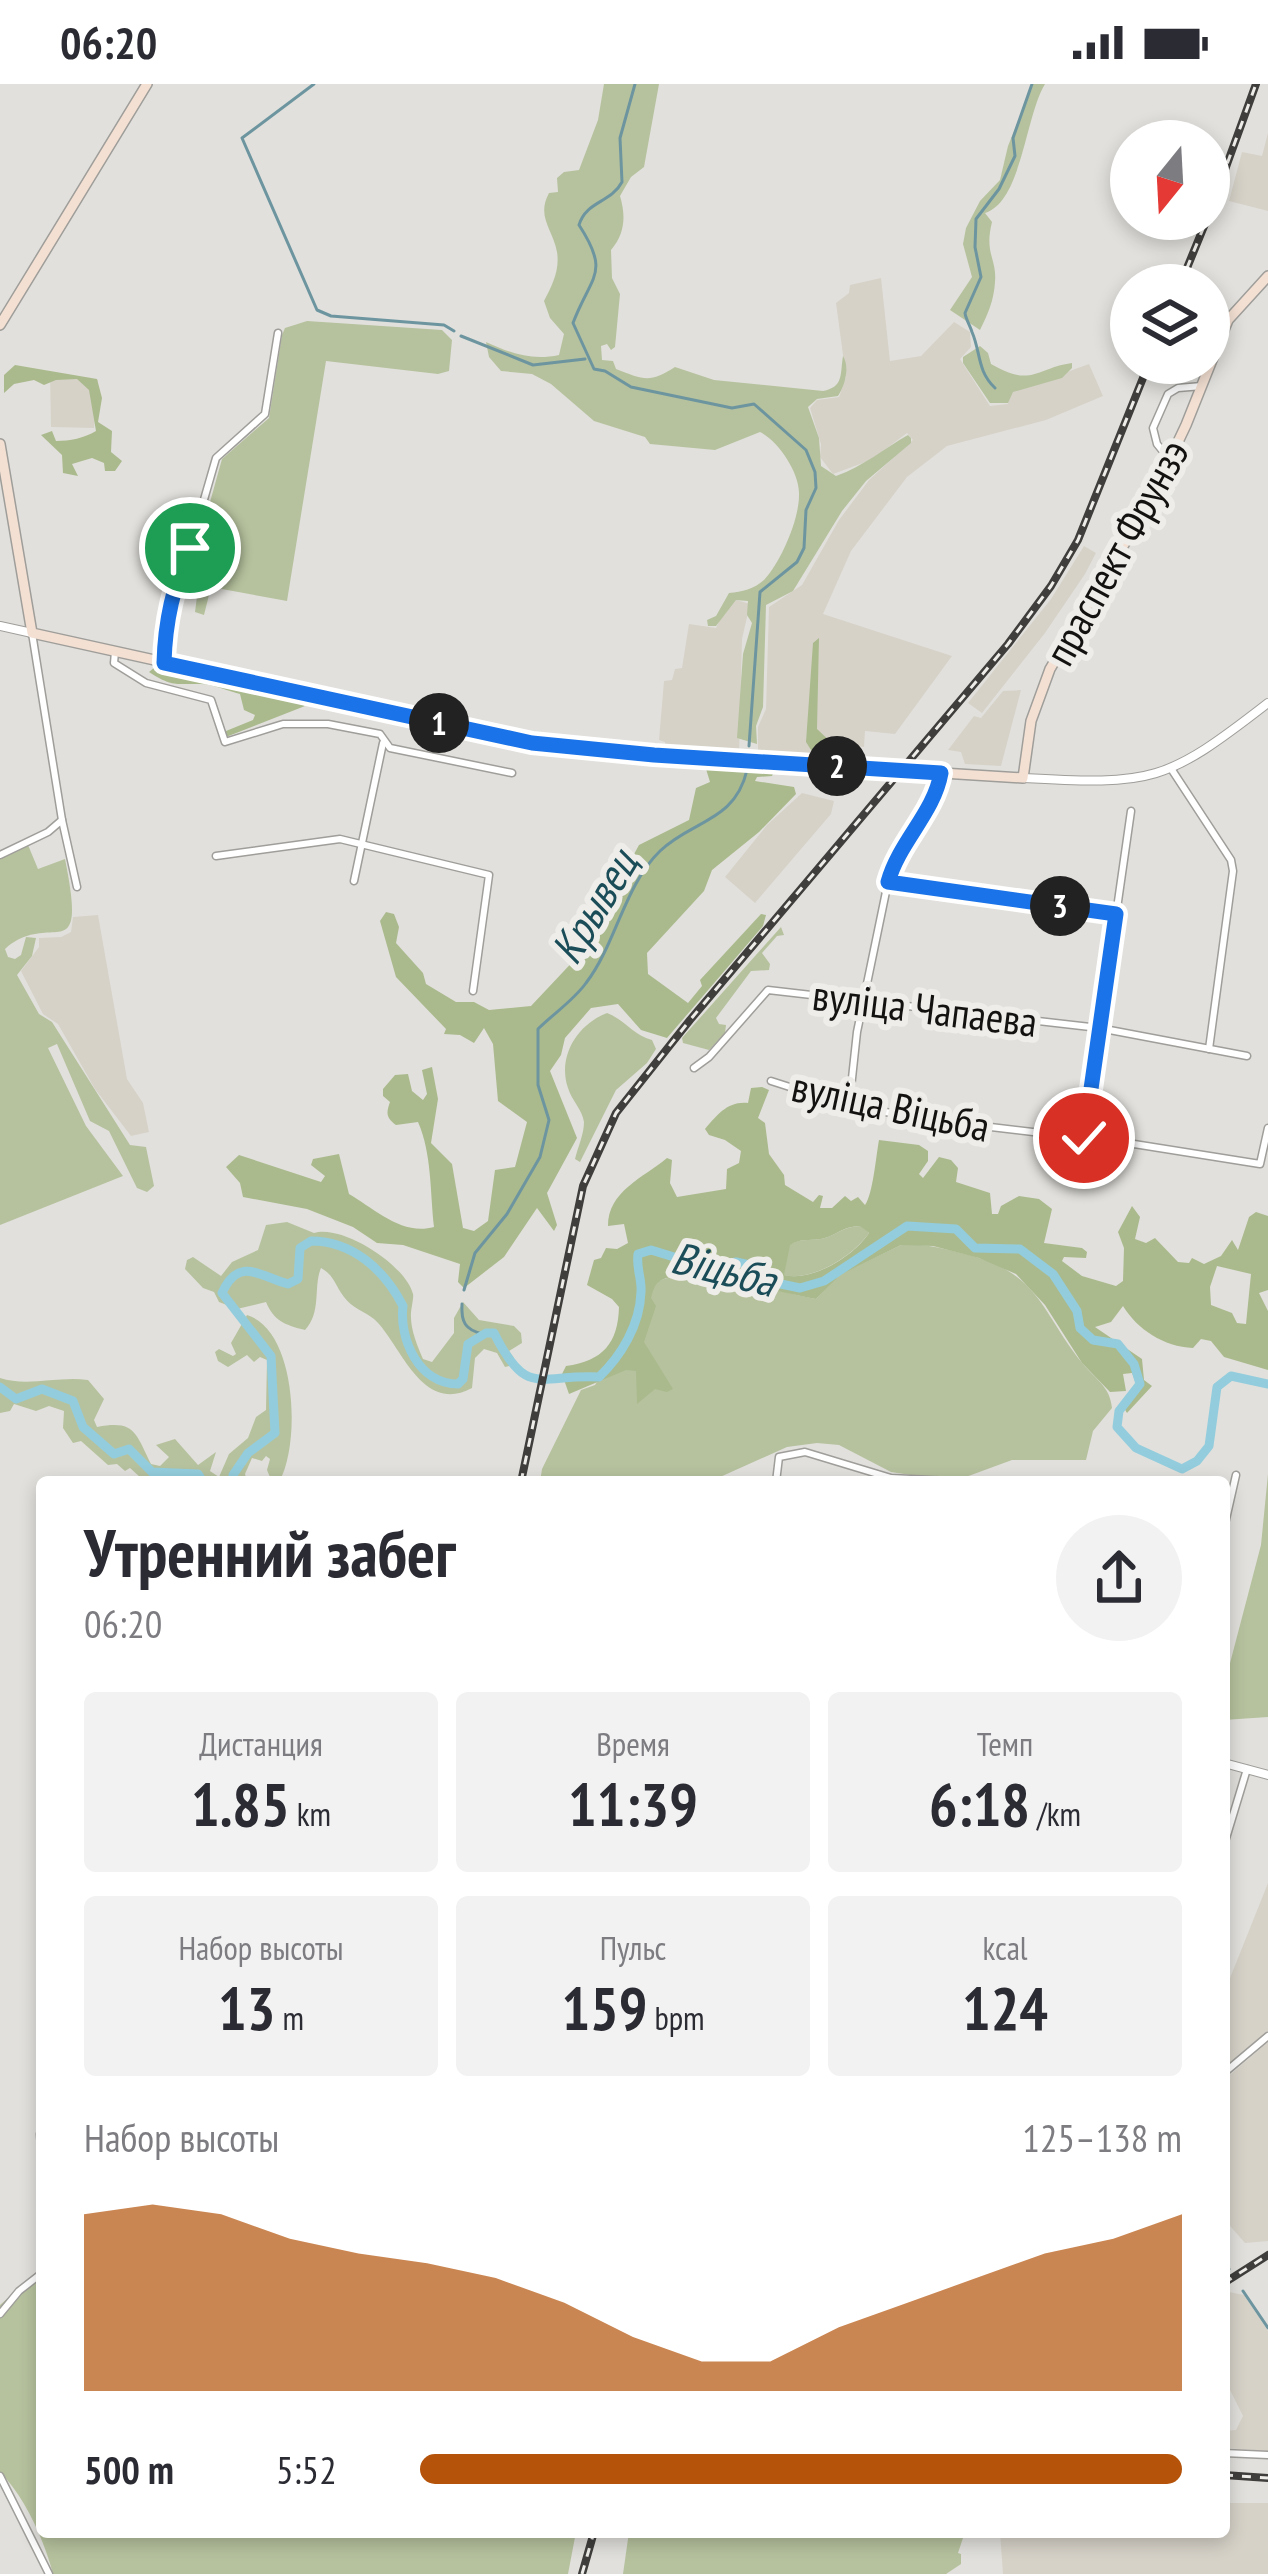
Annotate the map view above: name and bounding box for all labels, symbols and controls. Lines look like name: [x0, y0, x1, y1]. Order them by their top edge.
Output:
text: 06:20: [60, 13, 157, 71]
north arrow: [1110, 120, 1230, 240]
map controls: [1110, 120, 1230, 384]
button: layers: [1110, 264, 1230, 384]
street label: праспект Фрунзэ: [1031, 429, 1201, 675]
pin: [139, 497, 241, 599]
icon: arrive: [157, 515, 223, 581]
pin: 1: [409, 693, 469, 753]
text: 1: [431, 701, 447, 744]
pin: 2: [807, 736, 867, 796]
text: 2: [829, 744, 845, 787]
water label: Крывец: [537, 836, 651, 973]
pin: 3: [1030, 876, 1090, 936]
text: 3: [1052, 884, 1068, 927]
street label: вуліца Чапаева: [810, 967, 1040, 1049]
street label: вуліца Віцьба: [787, 1058, 995, 1154]
pin: [1033, 1087, 1135, 1189]
icon: check: [1051, 1105, 1117, 1171]
water label: Віцьба: [666, 1227, 784, 1309]
text: Утренний забег: [84, 1510, 456, 1595]
button: share: [1056, 1515, 1182, 1641]
text: 06:20: [84, 1598, 162, 1649]
text: Дистанция: [199, 1722, 323, 1765]
text: Время: [596, 1722, 670, 1765]
text: Темп: [977, 1722, 1033, 1765]
text: 1.85: [191, 1765, 290, 1843]
text: 11:39: [568, 1765, 698, 1843]
text: 6:18: [929, 1765, 1030, 1843]
text: km: [290, 1792, 331, 1835]
text: /km: [1030, 1792, 1081, 1835]
text: Набор высоты: [178, 1926, 344, 1969]
text: Пульс: [600, 1926, 666, 1969]
text: kcal: [982, 1926, 1028, 1969]
text: 13: [218, 1969, 275, 2047]
text: 159: [561, 1969, 647, 2047]
text: 124: [962, 1969, 1048, 2047]
text: m: [275, 1996, 304, 2039]
text: bpm: [647, 1996, 705, 2039]
text: Набор высоты: [84, 2112, 279, 2163]
text: 125–138 m: [1022, 2112, 1182, 2163]
text: 500 m: [84, 2444, 174, 2495]
text: 5:52: [276, 2444, 337, 2495]

